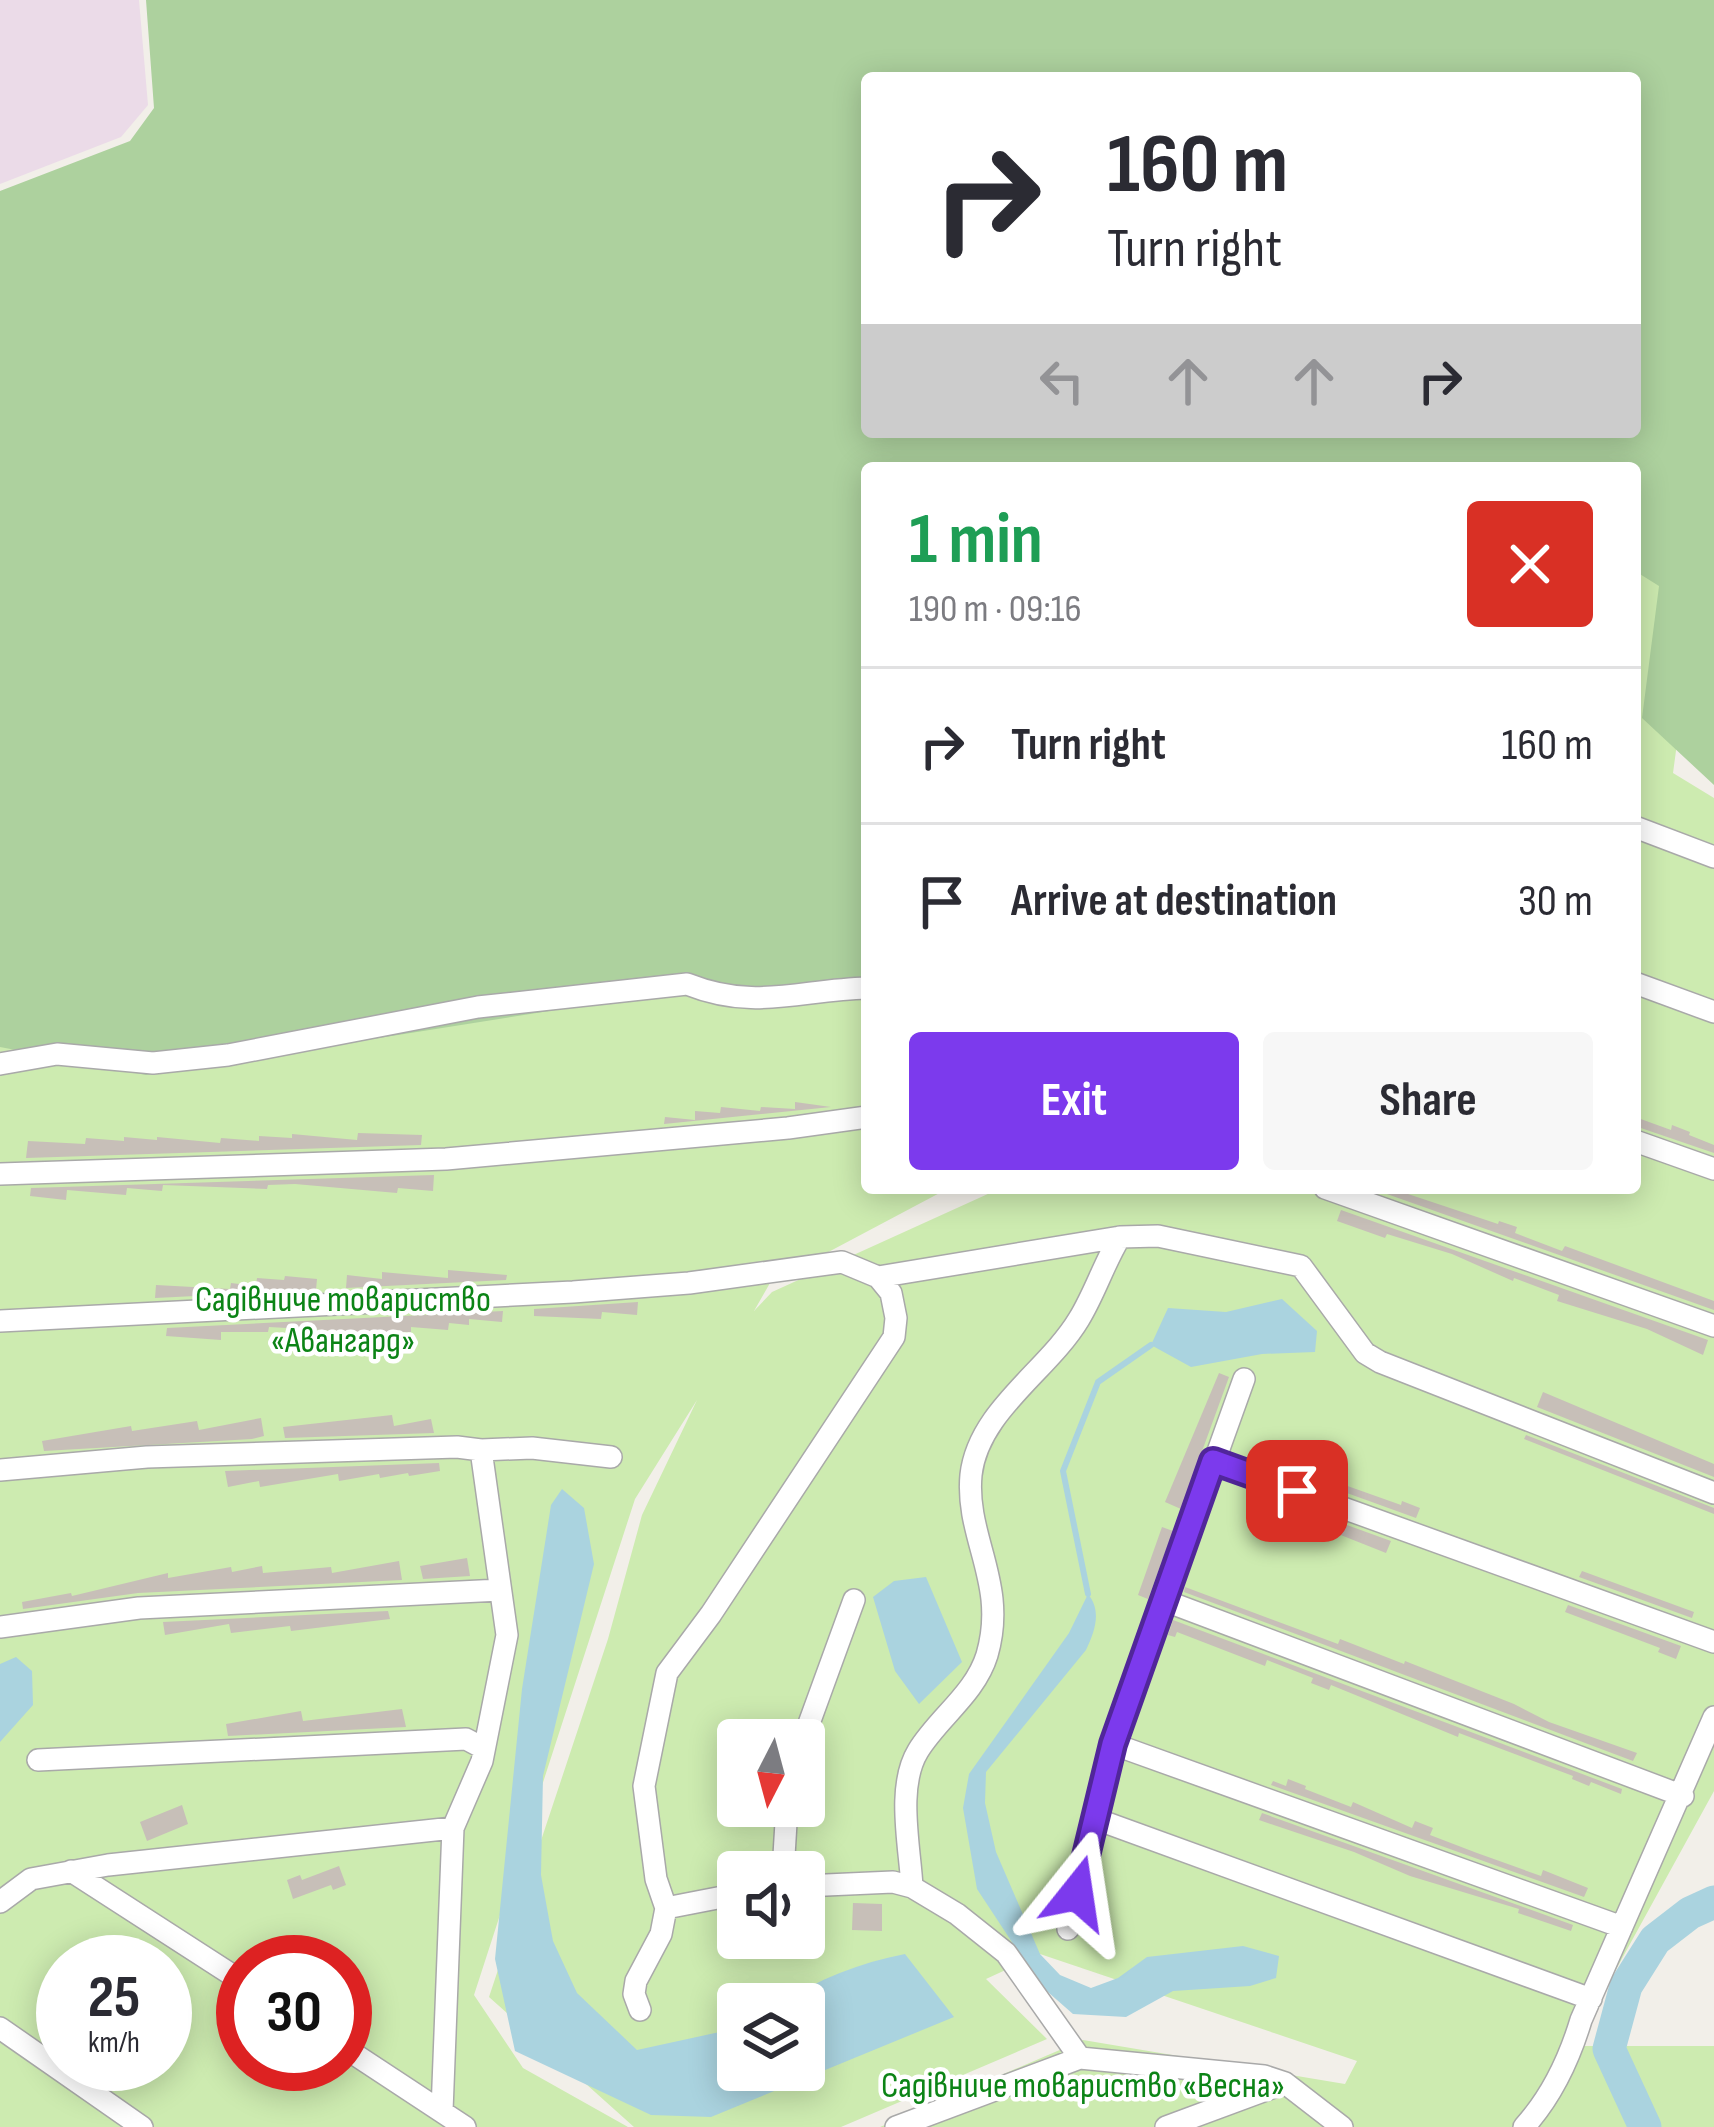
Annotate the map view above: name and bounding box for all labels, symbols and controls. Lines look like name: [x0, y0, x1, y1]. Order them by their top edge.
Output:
text: 160 m: [1107, 115, 1288, 216]
icon: right: [909, 120, 1065, 276]
text: Turn right: [1107, 217, 1282, 282]
icon: left: [1029, 348, 1095, 414]
icon: ahead: [1155, 348, 1221, 414]
icon: ahead: [1281, 348, 1347, 414]
icon: right: [1407, 348, 1473, 414]
text: 1 min: [909, 497, 1043, 584]
button: close: [1467, 501, 1593, 627]
text: 190 m · 09:16: [909, 586, 1082, 633]
icon: right: [909, 713, 975, 779]
text: Turn right: [1011, 718, 1166, 773]
text: 160 m: [1501, 718, 1593, 773]
icon: arrive: [909, 869, 975, 935]
text: Arrive at destination: [1011, 874, 1337, 929]
text: 30 m: [1518, 874, 1593, 929]
button: Exit: [909, 1032, 1239, 1170]
button: Share: [1263, 1032, 1593, 1170]
park label: Садівниче товариство «Авангард»: [195, 1279, 491, 1363]
pin: [1246, 1440, 1348, 1542]
icon: arrive: [1264, 1458, 1330, 1524]
north arrow: [717, 1719, 825, 1827]
map controls: [717, 1719, 825, 2091]
position arrow: [1014, 1830, 1140, 1956]
button: sound: [717, 1851, 825, 1959]
speed limit sign: 30: [216, 1935, 372, 2091]
text: 25: [88, 1962, 140, 2034]
button: layers: [717, 1983, 825, 2091]
text: km/h: [88, 2025, 140, 2061]
park label: Садівниче товариство «Весна»: [881, 2065, 1285, 2108]

